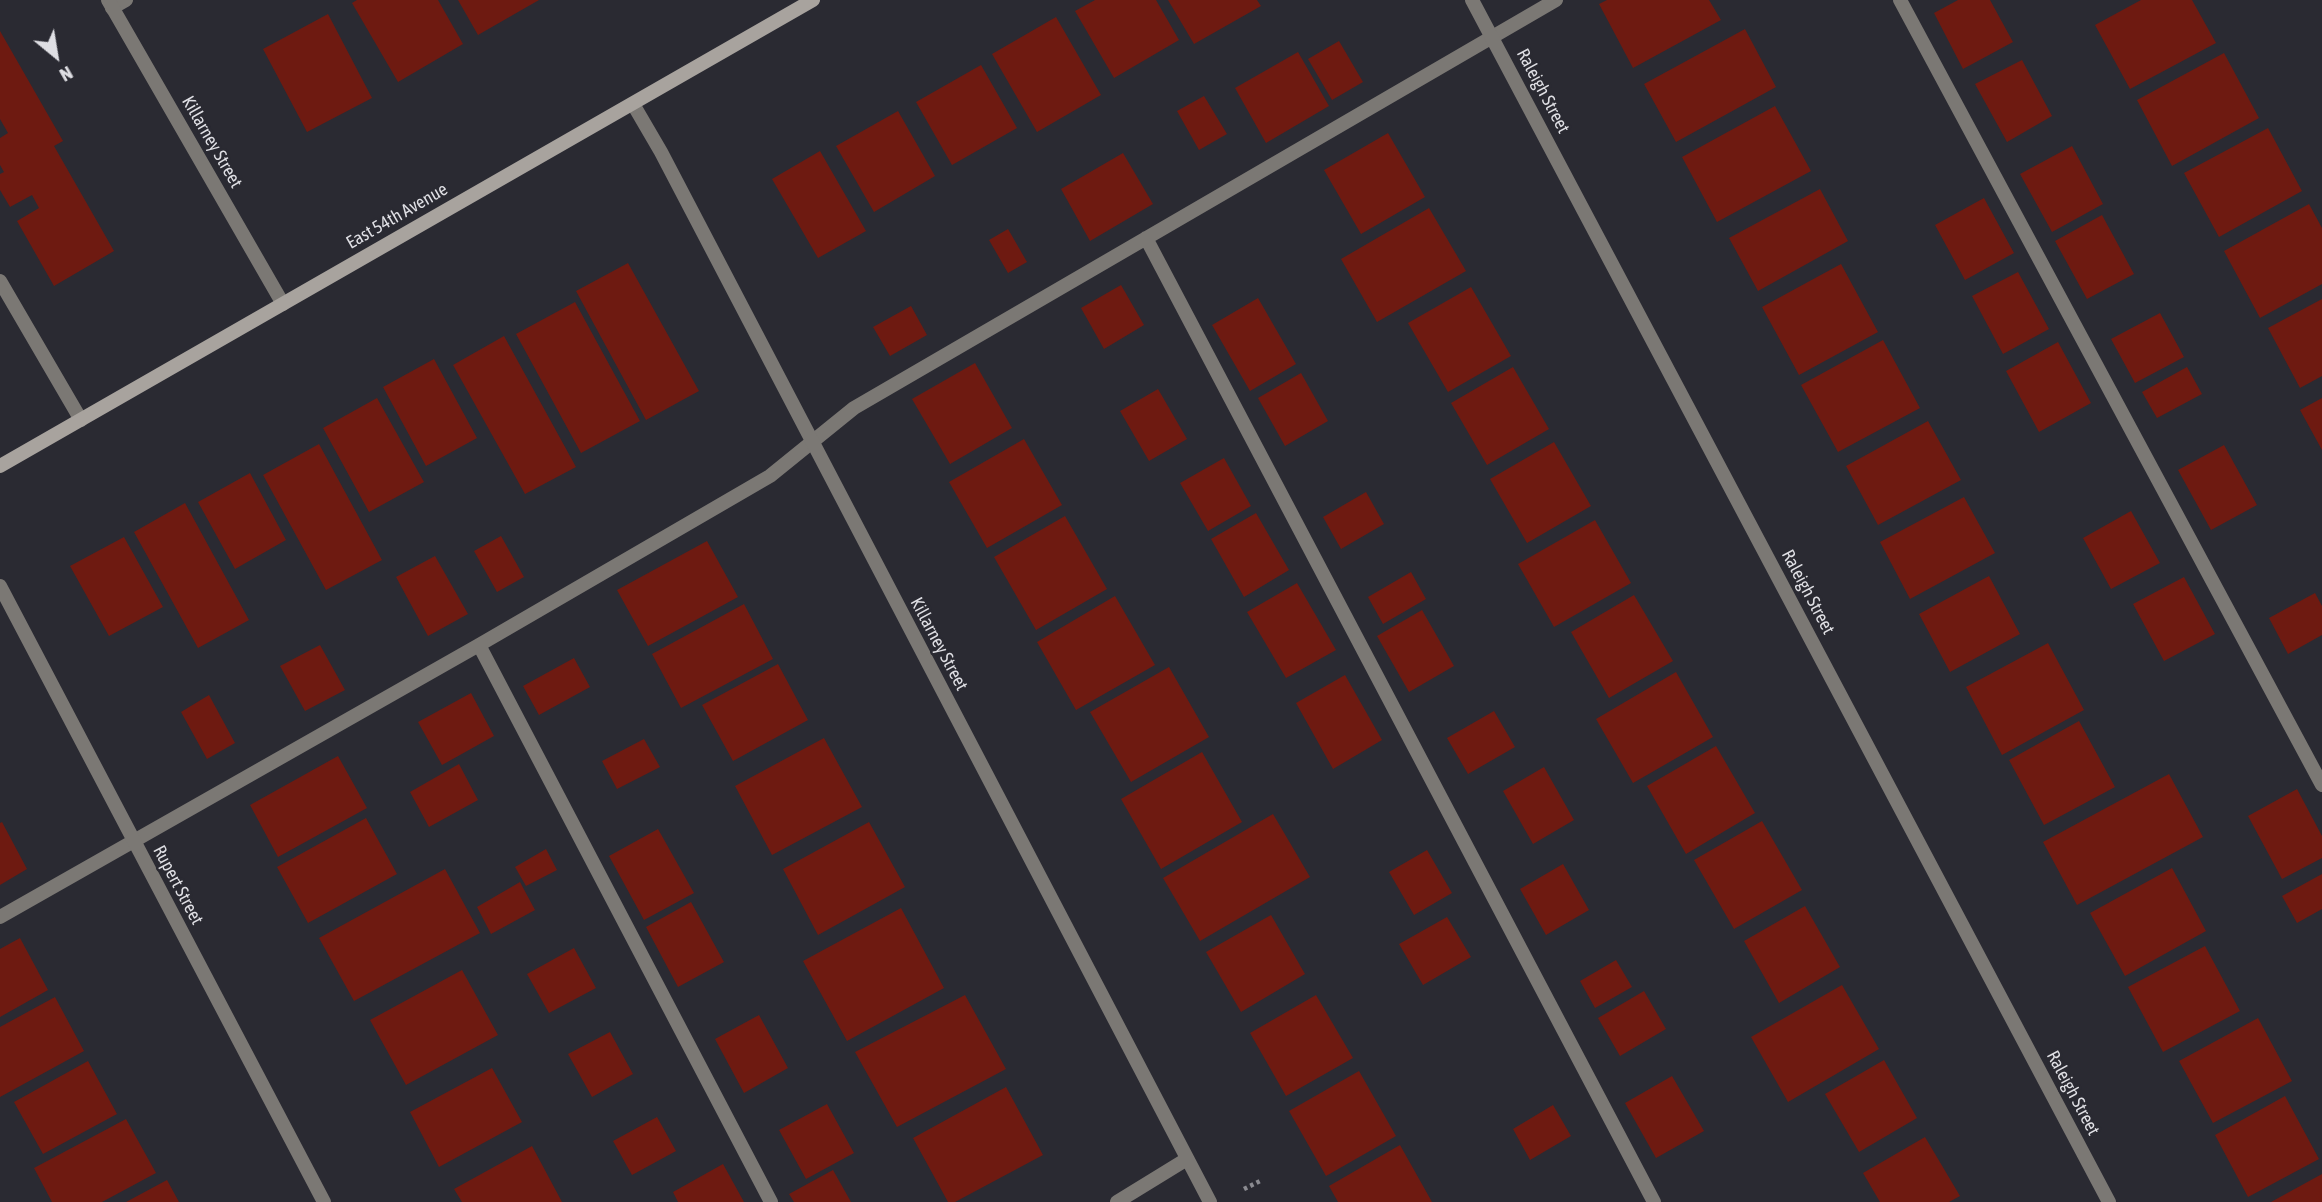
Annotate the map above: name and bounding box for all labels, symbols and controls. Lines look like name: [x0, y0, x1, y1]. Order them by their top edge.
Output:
north arrow: [21, 21, 91, 91]
street label: Raleigh Street: [1512, 45, 1574, 137]
text: N: [56, 62, 77, 87]
street label: Killarney Street: [177, 92, 247, 192]
street label: East 54th Avenue: [343, 178, 451, 254]
street label: Raleigh Street: [1777, 546, 1839, 638]
street label: Killarney Street: [905, 594, 973, 694]
street label: Rupert Street: [148, 842, 208, 928]
street label: Raleigh Street: [2042, 1047, 2104, 1139]

